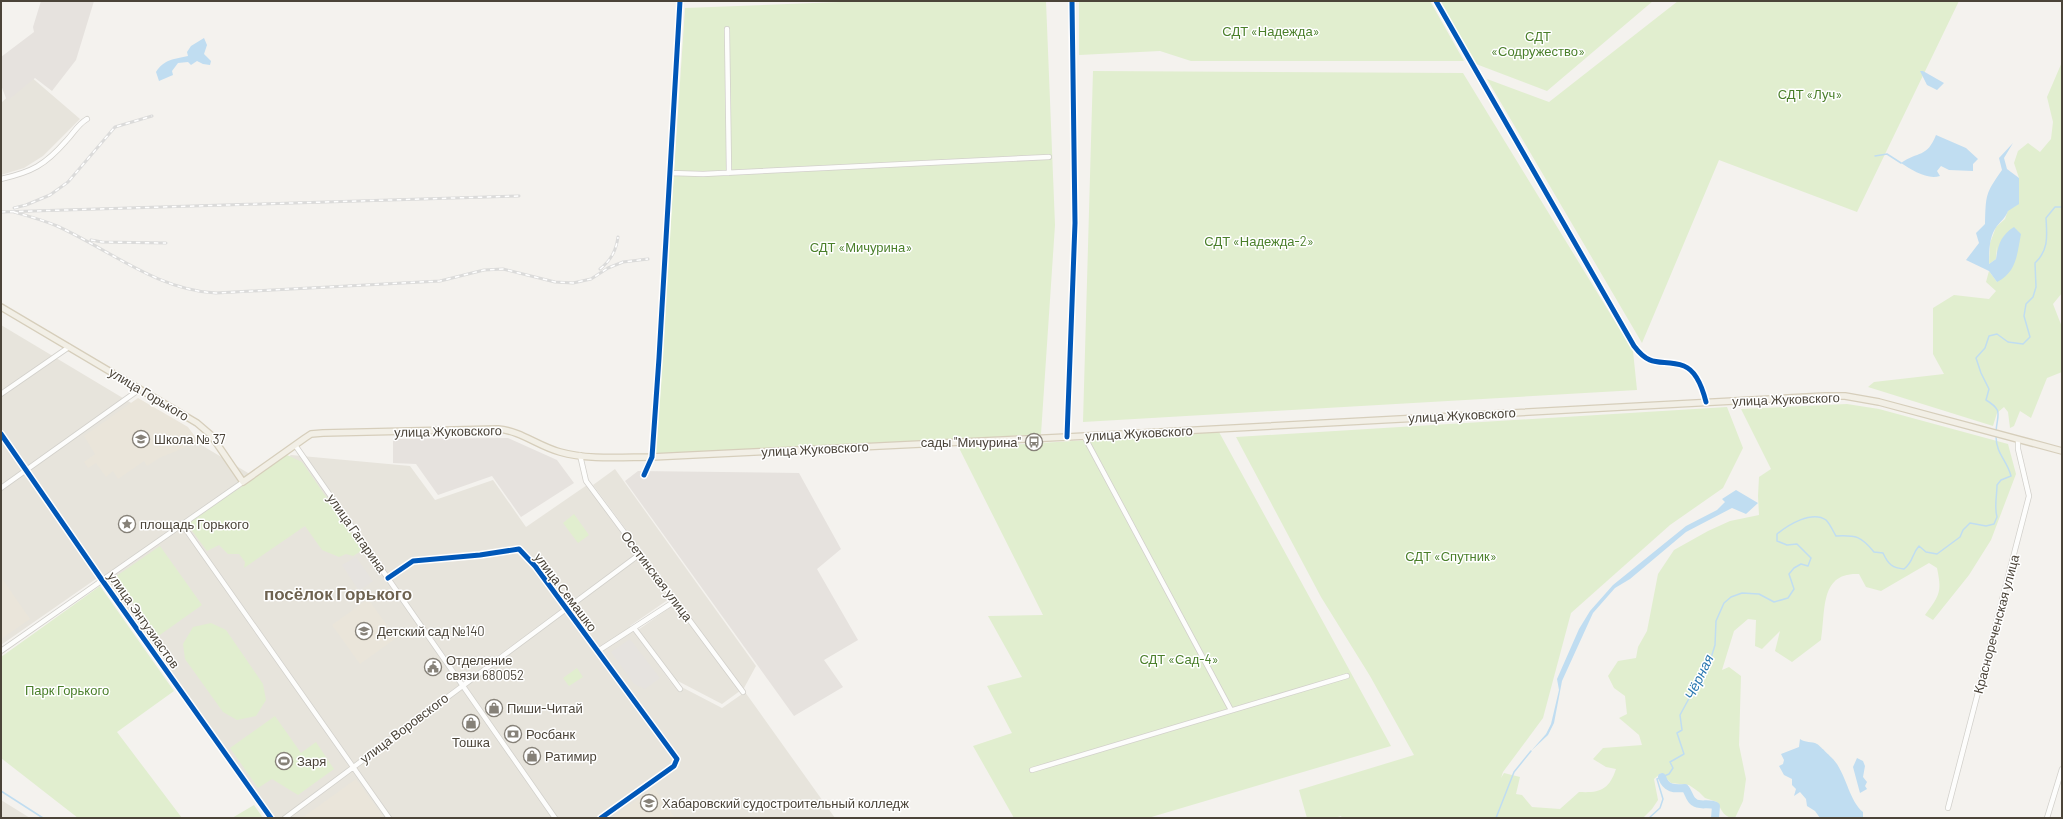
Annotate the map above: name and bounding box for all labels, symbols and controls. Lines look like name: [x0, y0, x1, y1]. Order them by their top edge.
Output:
park label: СДТ «Надежда»: [1222, 23, 1320, 39]
park label: СДТ «Содружество»: [1491, 28, 1585, 59]
park label: СДТ «Луч»: [1778, 86, 1842, 102]
park label: СДТ «Надежда-2»: [1204, 233, 1314, 249]
park label: СДТ «Мичурина»: [810, 239, 912, 255]
street label: улица Горького: [106, 364, 192, 424]
street label: улица Жуковского: [1732, 389, 1840, 409]
street label: улица Жуковского: [1408, 404, 1516, 426]
street label: улица Жуковского: [394, 422, 502, 440]
street label: улица Жуковского: [1085, 422, 1193, 444]
school or university icon: Школа № 37: [131, 429, 151, 449]
place label: Школа № 37: [154, 431, 226, 447]
bus stop icon: сады "Мичурина": [1024, 432, 1044, 452]
place label: сады "Мичурина": [921, 434, 1022, 450]
street label: улица Жуковского: [761, 438, 869, 460]
street label: улица Гагарина: [324, 491, 391, 576]
place icon: площадь Горького: [117, 514, 137, 534]
place label: площадь Горького: [140, 516, 249, 532]
street label: Осетинская улица: [618, 528, 697, 625]
park label: СДТ «Спутник»: [1405, 548, 1497, 564]
street label: улица Семашко: [531, 549, 601, 635]
street label: Краснореченская улица: [1970, 552, 2022, 695]
street label: улица Энтузиастов: [105, 569, 183, 672]
district label: посёлок Горького: [264, 583, 412, 603]
school or university icon: Детский сад №140: [354, 621, 374, 641]
place label: Детский сад №140: [377, 623, 485, 639]
park label: СДТ «Сад-4»: [1139, 651, 1219, 667]
water label: Чёрная: [1680, 651, 1717, 702]
place label: Отделение связи 680052: [446, 652, 524, 683]
public building icon: Отделение связи 680052: [423, 657, 443, 677]
park label: Парк Горького: [25, 682, 109, 698]
street label: улица Воровского: [357, 689, 451, 767]
shop icon: Пиши-Читай: [484, 698, 504, 718]
place label: Пиши-Читай: [507, 700, 583, 716]
shop icon: Тошка: [461, 713, 481, 733]
bank icon: Росбанк: [503, 724, 523, 744]
place label: Росбанк: [526, 726, 575, 742]
place label: Тошка: [452, 734, 491, 750]
shop icon: Ратимир: [522, 746, 542, 766]
place label: Ратимир: [545, 748, 597, 764]
sports icon: Заря: [274, 751, 294, 771]
place label: Заря: [297, 753, 326, 769]
school or university icon: Хабаровский судостроительный колледж: [639, 793, 659, 813]
place label: Хабаровский судостроительный колледж: [662, 795, 909, 811]

